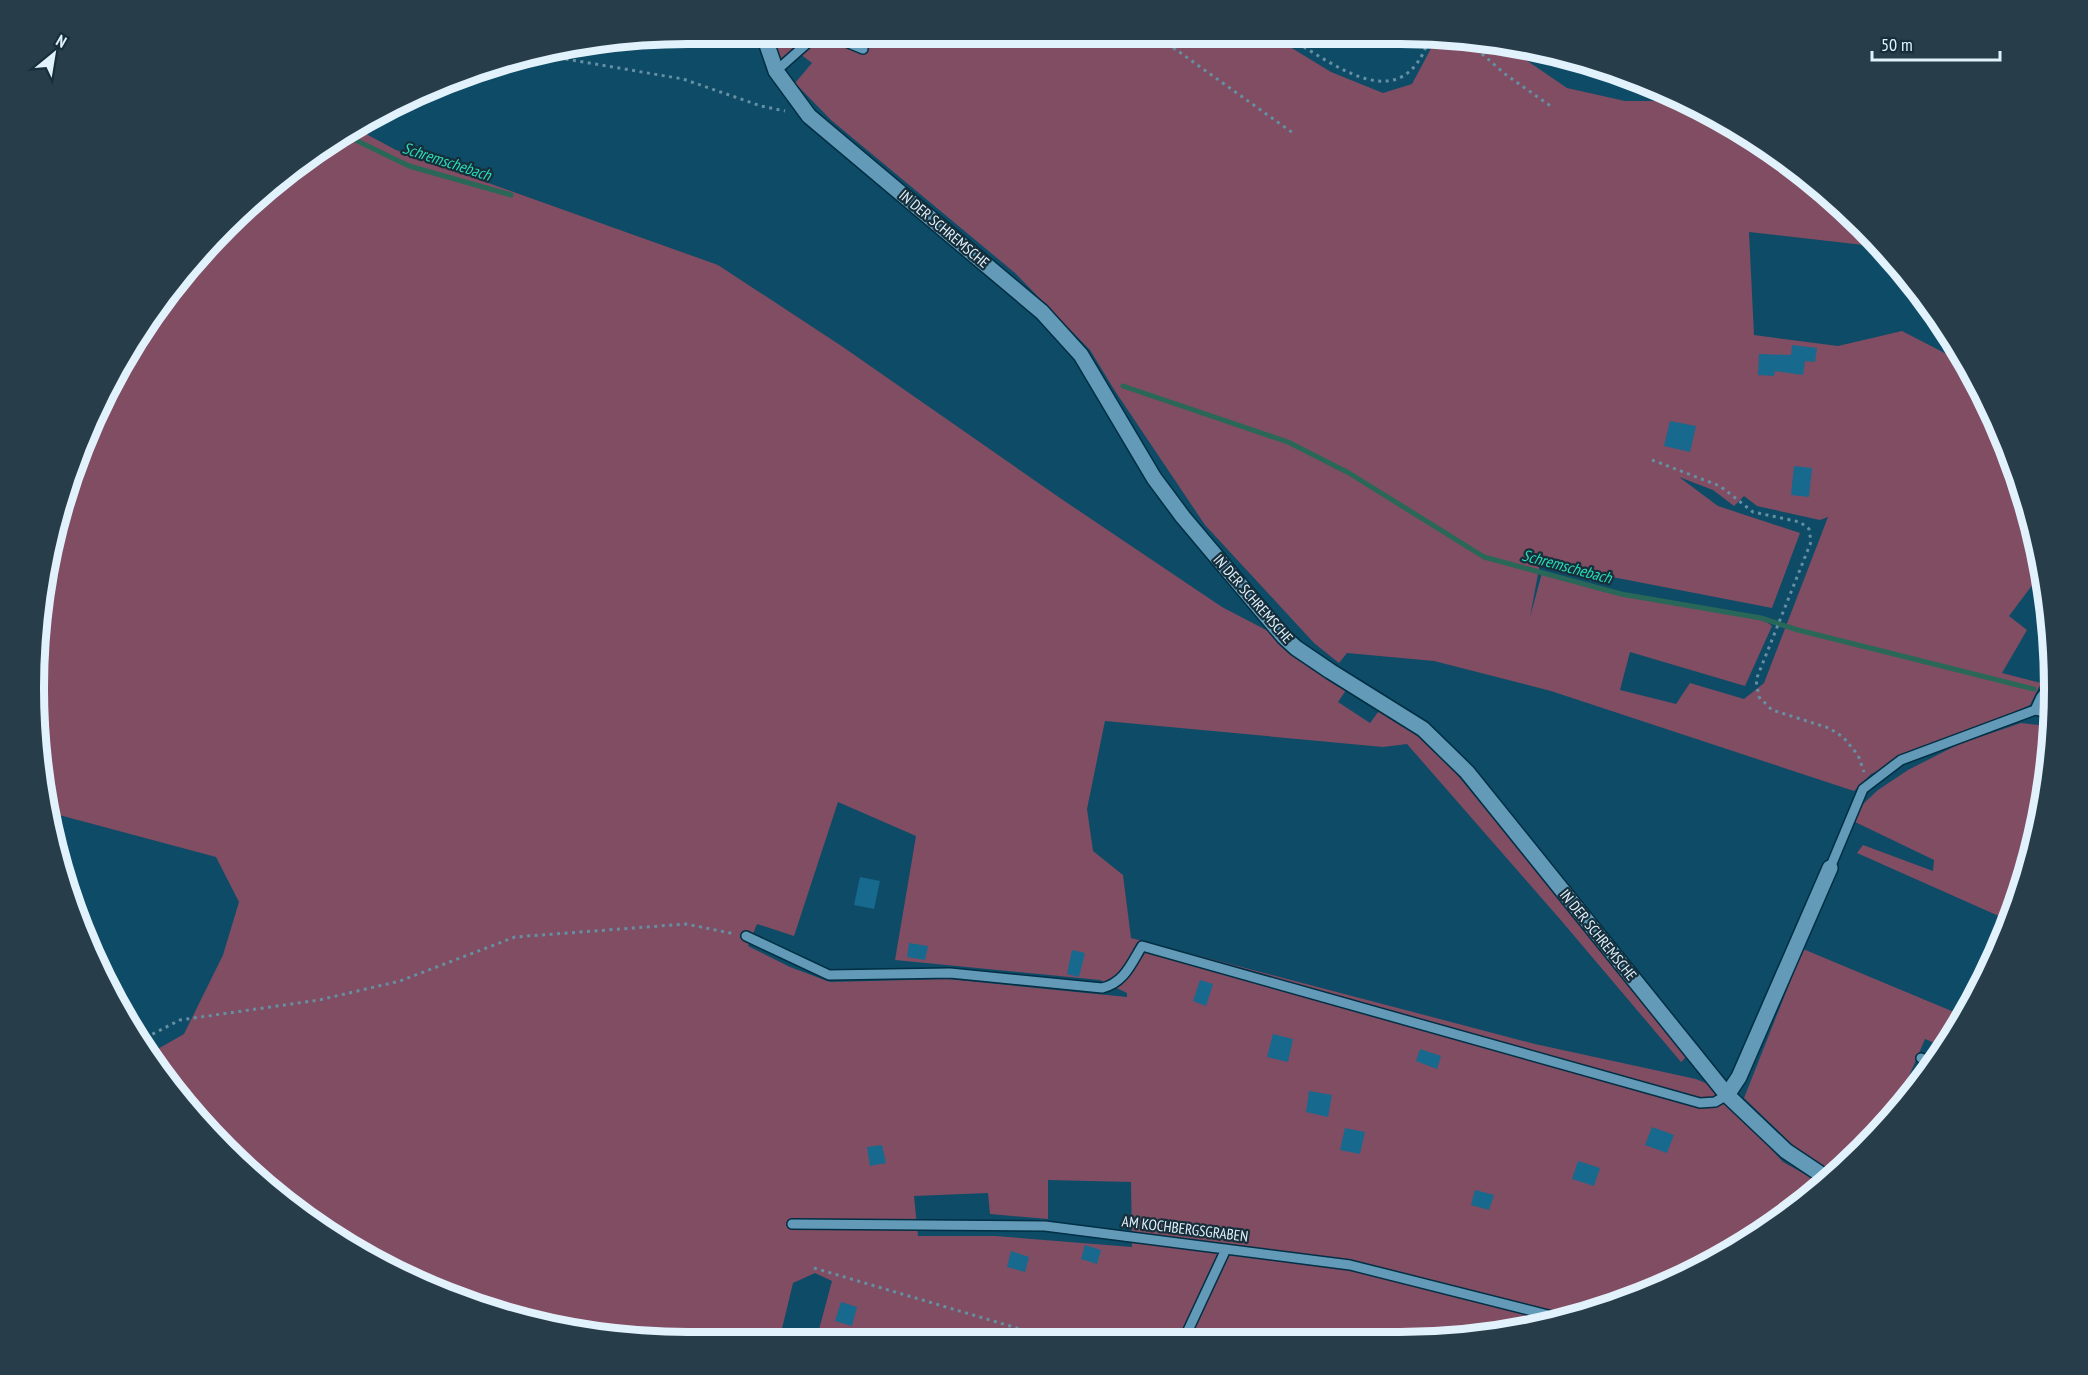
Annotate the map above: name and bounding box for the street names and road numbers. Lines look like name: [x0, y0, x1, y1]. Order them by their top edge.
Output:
street label: IN DER SCHREMSCHE: [895, 185, 993, 272]
street label: IN DER SCHREMSCHE: [1210, 550, 1297, 647]
street label: IN DER SCHREMSCHE: [1556, 885, 1641, 984]
street label: AM KOCHBERGSGRABEN: [1121, 1211, 1249, 1246]

